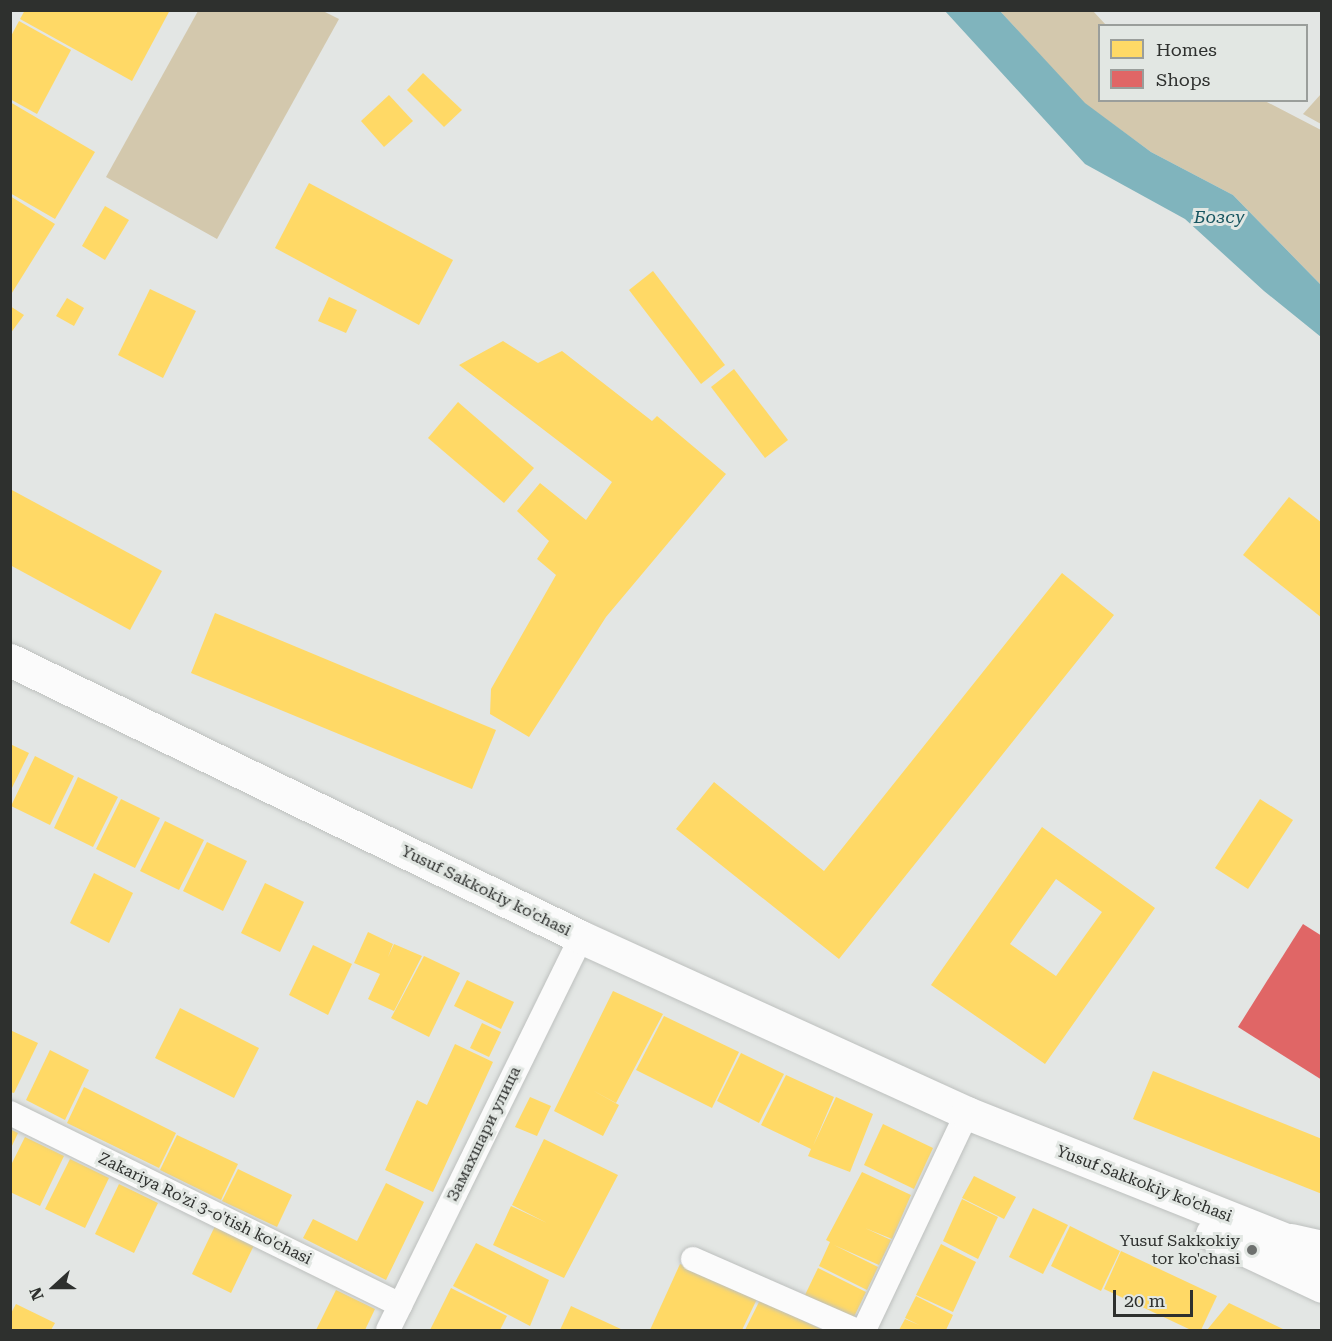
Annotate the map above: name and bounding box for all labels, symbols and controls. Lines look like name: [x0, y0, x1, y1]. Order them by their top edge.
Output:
legend: [1098, 24, 1308, 102]
text: Homes: [1156, 39, 1217, 60]
text: Shops: [1156, 69, 1210, 90]
water label: Бозсу: [1194, 206, 1244, 228]
street label: Yusuf Sakkokiy ko'chasi: [398, 841, 574, 941]
street label: Замахшари улица: [443, 1063, 525, 1205]
street label: Yusuf Sakkokiy ko'chasi: [1053, 1142, 1235, 1226]
street label: Zakariya Ro'zi 3-o'tish ko'chasi: [95, 1149, 315, 1269]
place label: Yusuf Sakkokiy tor ko'chasi: [1120, 1231, 1240, 1269]
marker: Yusuf Sakkokiy tor ko'chasi: [1245, 1243, 1259, 1257]
north arrow: [24, 1257, 84, 1317]
scale bar: [1116, 1278, 1196, 1316]
text: N: [26, 1284, 48, 1303]
text: 20 m: [1124, 1290, 1165, 1311]

